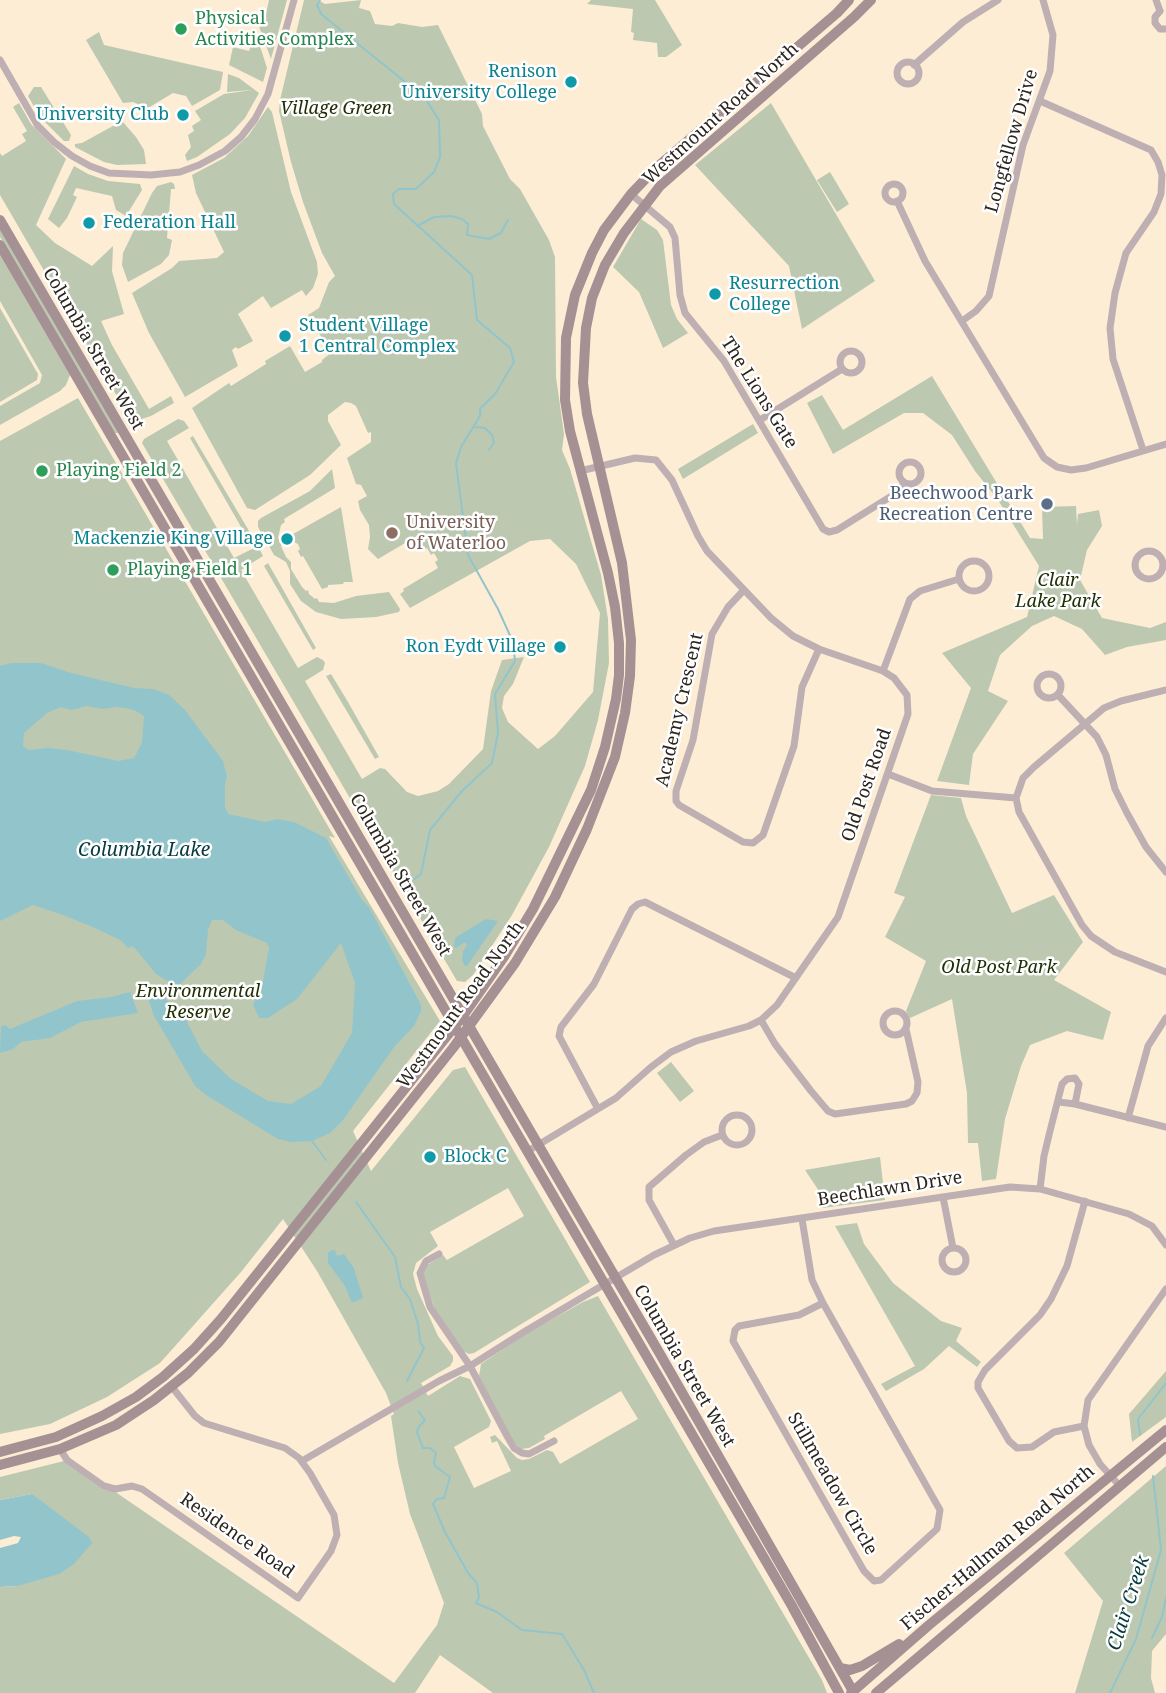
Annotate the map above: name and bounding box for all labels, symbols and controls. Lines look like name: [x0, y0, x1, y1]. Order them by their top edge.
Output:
place label: Physical Activities Complex: [195, 8, 354, 50]
marker: Physical Activities Complex: [173, 21, 189, 37]
street label: Westmount Road North: [639, 38, 803, 190]
place label: Renison University College: [402, 61, 557, 104]
street label: Longfellow Drive: [981, 67, 1043, 215]
marker: Renison University College: [563, 74, 579, 90]
park label: Village Green: [280, 98, 392, 120]
place label: University Club: [36, 104, 169, 126]
marker: University Club: [175, 107, 191, 123]
place label: Federation Hall: [103, 212, 236, 234]
marker: Federation Hall: [81, 215, 97, 231]
street label: Columbia Street West: [38, 264, 148, 434]
place label: Resurrection College: [729, 273, 840, 316]
marker: Resurrection College: [707, 286, 723, 302]
place label: Student Village 1 Central Complex: [299, 315, 456, 358]
marker: Student Village 1 Central Complex: [277, 328, 293, 344]
street label: The Lions Gate: [716, 333, 802, 453]
place label: Playing Field 2: [56, 460, 182, 482]
marker: Playing Field 2: [34, 463, 50, 479]
place label: Beechwood Park Recreation Centre: [879, 483, 1033, 526]
marker: Beechwood Park Recreation Centre: [1039, 496, 1055, 512]
place label: University of Waterloo: [406, 512, 506, 554]
marker: University of Waterloo: [384, 525, 400, 541]
place label: Mackenzie King Village: [74, 528, 273, 550]
marker: Mackenzie King Village: [279, 531, 295, 547]
place label: Playing Field 1: [127, 559, 253, 581]
marker: Playing Field 1: [105, 562, 121, 578]
park label: Clair Lake Park: [1015, 570, 1101, 612]
street label: Academy Crescent: [652, 631, 708, 789]
place label: Ron Eydt Village: [406, 636, 546, 658]
marker: Ron Eydt Village: [552, 639, 568, 655]
street label: Old Post Road: [838, 725, 896, 845]
street label: Columbia Street West: [345, 790, 455, 960]
water label: Columbia Lake: [78, 840, 210, 862]
street label: Westmount Road North: [393, 917, 529, 1093]
park label: Old Post Park: [941, 957, 1057, 979]
park label: Environmental Reserve: [136, 981, 260, 1024]
place label: Block C: [444, 1146, 507, 1168]
marker: Block C: [422, 1149, 438, 1165]
street label: Beechlawn Drive: [816, 1167, 964, 1211]
street label: Columbia Street West: [629, 1281, 739, 1451]
street label: Stillmeadow Circle: [782, 1409, 882, 1559]
street label: Fischer-Hallman Road North: [897, 1461, 1099, 1635]
street label: Residence Road: [176, 1489, 298, 1583]
water label: Clair Creek: [1103, 1553, 1155, 1653]

